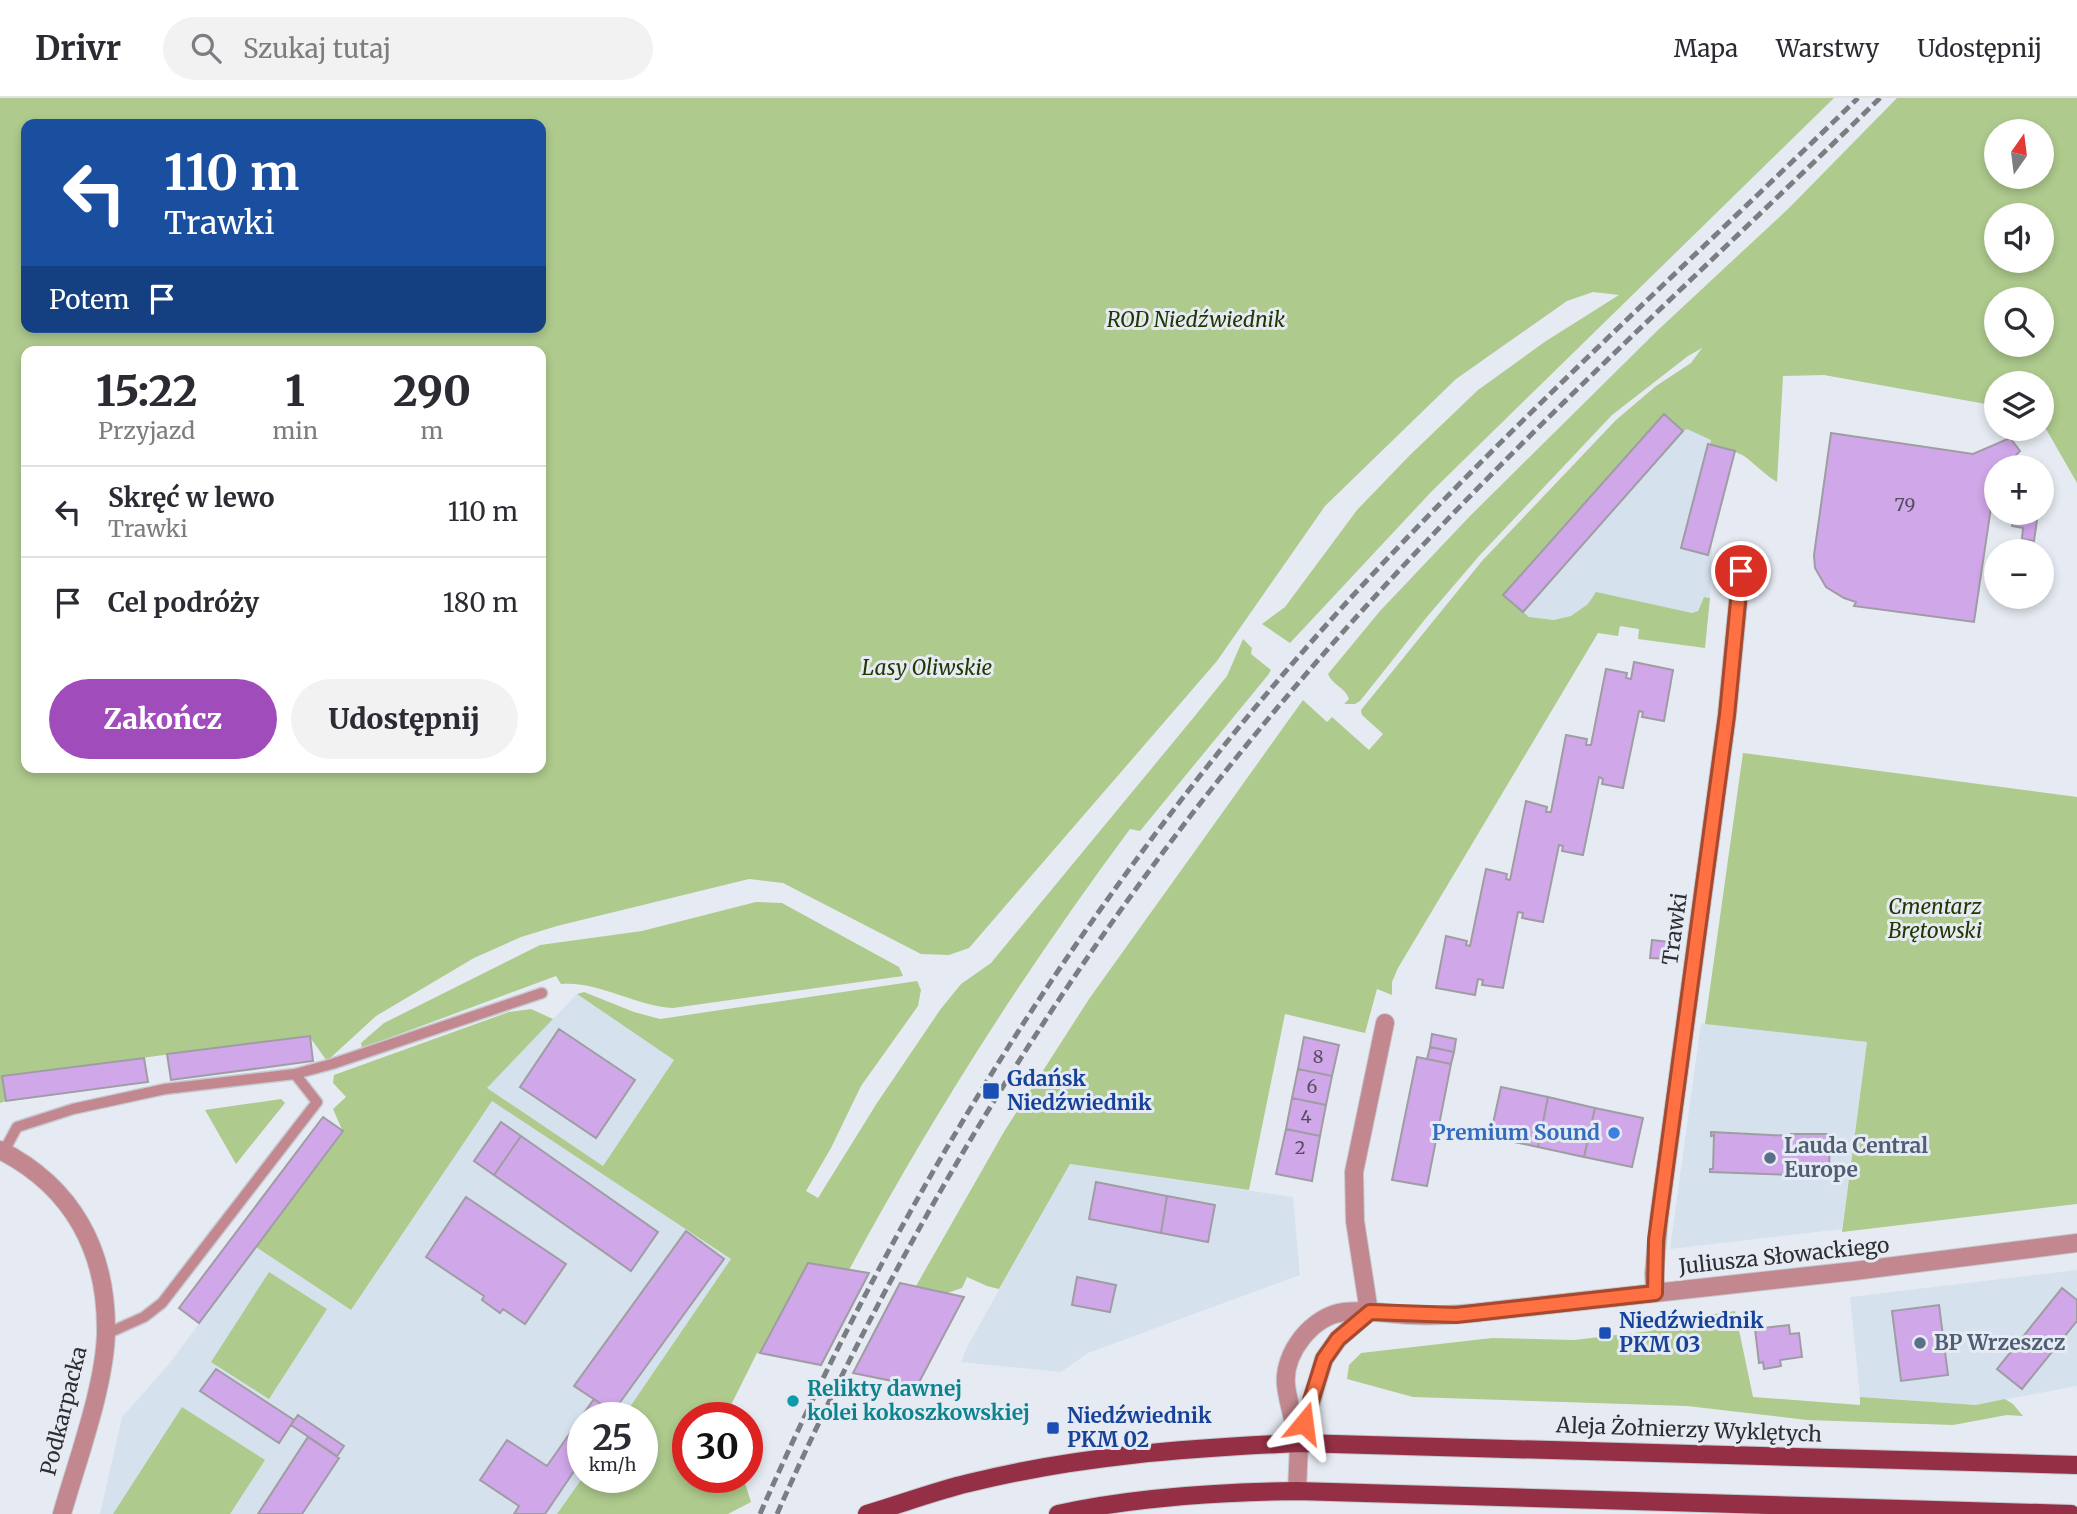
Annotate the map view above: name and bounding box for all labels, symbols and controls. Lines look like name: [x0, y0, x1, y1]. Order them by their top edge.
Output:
search box: [163, 17, 653, 80]
text: Drivr: [35, 28, 121, 69]
icon: search: [187, 29, 225, 67]
text: Szukaj tutaj: [243, 32, 391, 65]
text: Mapa: [1674, 33, 1738, 64]
text: Warstwy: [1776, 33, 1879, 64]
text: Udostępnij: [1917, 33, 2042, 64]
north arrow: [1984, 119, 2054, 189]
map controls: [1984, 119, 2054, 609]
text: 110 m: [164, 142, 299, 203]
icon: left: [49, 147, 140, 238]
text: Trawki: [164, 203, 275, 243]
button: sound: [1984, 203, 2054, 273]
icon: arrive: [143, 280, 181, 318]
text: Potem: [49, 283, 129, 316]
button: search: [1984, 287, 2054, 357]
park label: ROD Niedźwiednik: [1107, 306, 1286, 333]
text: 15:22: [96, 365, 197, 417]
text: 1: [285, 365, 305, 417]
text: 290: [393, 365, 471, 417]
button: layers: [1984, 371, 2054, 441]
text: Przyjazd: [98, 416, 195, 445]
text: min: [272, 416, 318, 445]
text: m: [421, 416, 443, 445]
button: +: [1984, 455, 2054, 525]
text: Skręć w lewo: [108, 481, 275, 514]
icon: left: [49, 493, 87, 531]
house number: 79: [1895, 493, 1915, 516]
text: 110 m: [448, 495, 518, 528]
text: Trawki: [108, 514, 188, 543]
button: −: [1984, 539, 2054, 609]
pin: [1711, 541, 1771, 601]
icon: arrive: [1722, 552, 1760, 590]
icon: arrive: [49, 584, 87, 622]
text: Cel podróży: [108, 586, 259, 619]
text: 180 m: [443, 586, 518, 619]
park label: Lasy Oliwskie: [862, 654, 992, 681]
button: Zakończ: [49, 679, 277, 759]
button: Udostępnij: [291, 679, 518, 759]
street label: Trawki: [1656, 891, 1693, 967]
park label: Cmentarz Brętowski: [1888, 893, 1982, 944]
house number: 8: [1313, 1045, 1323, 1068]
place label: Gdańsk Niedźwiednik: [1007, 1065, 1152, 1116]
house number: 6: [1307, 1075, 1318, 1098]
marker: Gdańsk Niedźwiednik: [981, 1081, 1001, 1101]
house number: 4: [1300, 1105, 1312, 1128]
place label: Premium Sound: [1432, 1119, 1600, 1146]
marker: Premium Sound: [1606, 1125, 1622, 1141]
place label: Lauda Central Europe: [1784, 1132, 1928, 1183]
house number: 2: [1295, 1136, 1305, 1159]
marker: Lauda Central Europe: [1762, 1150, 1778, 1166]
street label: Juliusza Słowackiego: [1676, 1231, 1891, 1280]
place label: Niedźwiednik PKM 03: [1619, 1307, 1764, 1358]
marker: Niedźwiednik PKM 03: [1597, 1325, 1613, 1341]
place label: BP Wrzeszcz: [1934, 1329, 2066, 1356]
marker: BP Wrzeszcz: [1912, 1335, 1928, 1351]
street label: Podkarpacka: [34, 1344, 93, 1478]
place label: Relikty dawnej kolei kokoszkowskiej: [807, 1375, 1030, 1426]
position arrow: [1267, 1386, 1341, 1460]
marker: Relikty dawnej kolei kokoszkowskiej: [785, 1393, 801, 1409]
speed limit sign: 30: [672, 1402, 763, 1493]
place label: Niedźwiednik PKM 02: [1067, 1402, 1212, 1453]
street label: Aleja Żołnierzy Wyklętych: [1555, 1411, 1823, 1448]
text: 25: [592, 1416, 633, 1460]
marker: Niedźwiednik PKM 02: [1045, 1420, 1061, 1436]
text: km/h: [589, 1453, 636, 1476]

